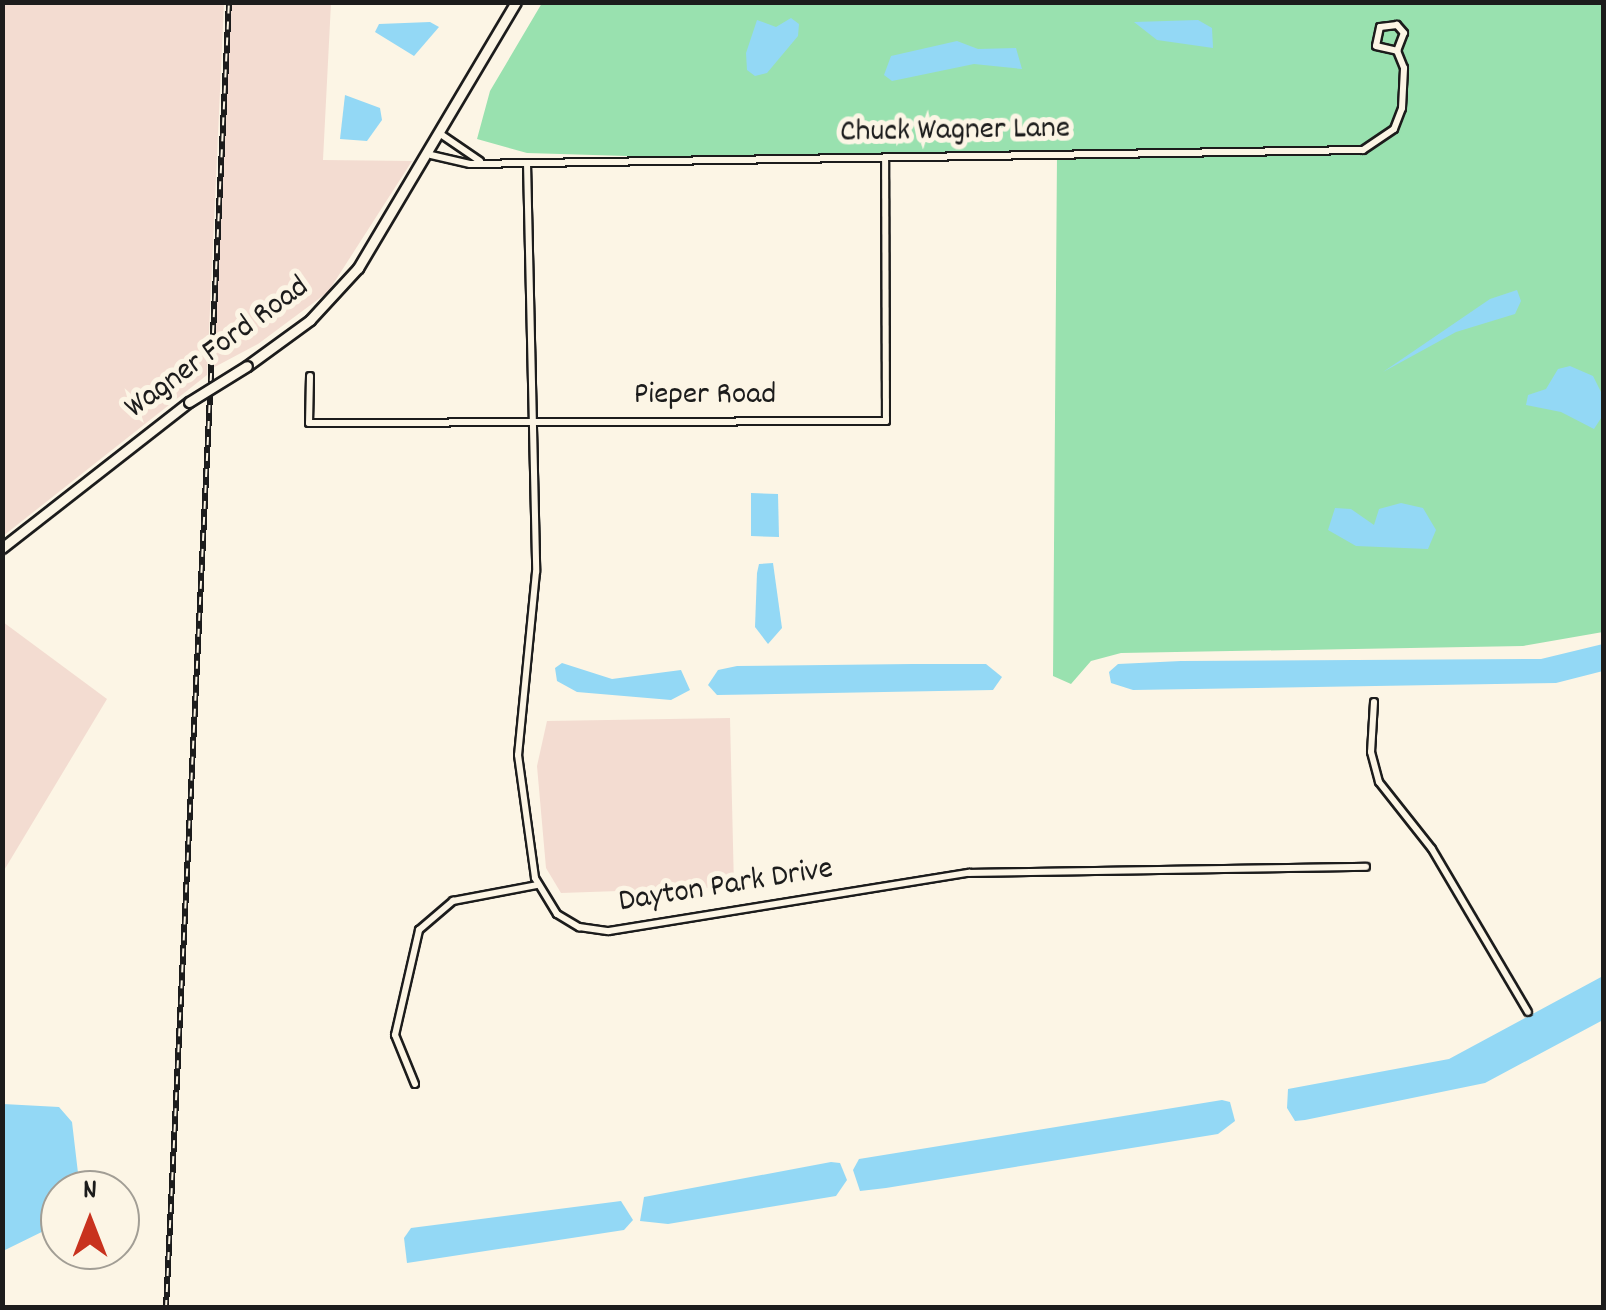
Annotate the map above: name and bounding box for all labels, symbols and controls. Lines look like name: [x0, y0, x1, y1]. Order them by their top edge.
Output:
street label: Chuck Wagner Lane: [840, 111, 1070, 153]
street label: Wagner Ford Road: [119, 269, 317, 429]
street label: Pieper Road: [634, 377, 776, 415]
street label: Dayton Park Drive: [616, 851, 836, 923]
north arrow: [40, 1170, 140, 1270]
text: N: [83, 1172, 97, 1212]

